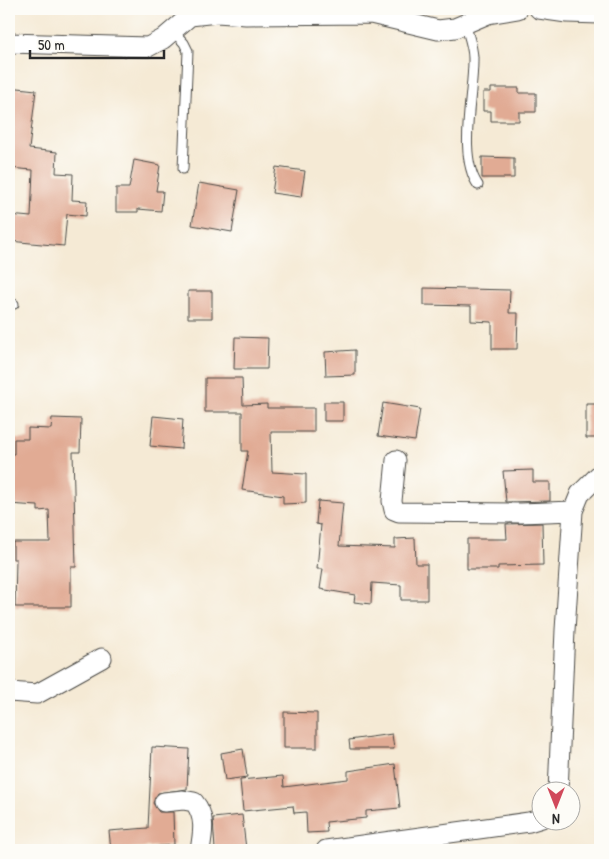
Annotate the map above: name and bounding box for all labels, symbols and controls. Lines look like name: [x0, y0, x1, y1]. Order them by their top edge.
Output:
scale bar: [30, 28, 164, 60]
text: 50 m: [38, 34, 65, 55]
north arrow: [532, 782, 582, 832]
text: N: [552, 810, 560, 829]

